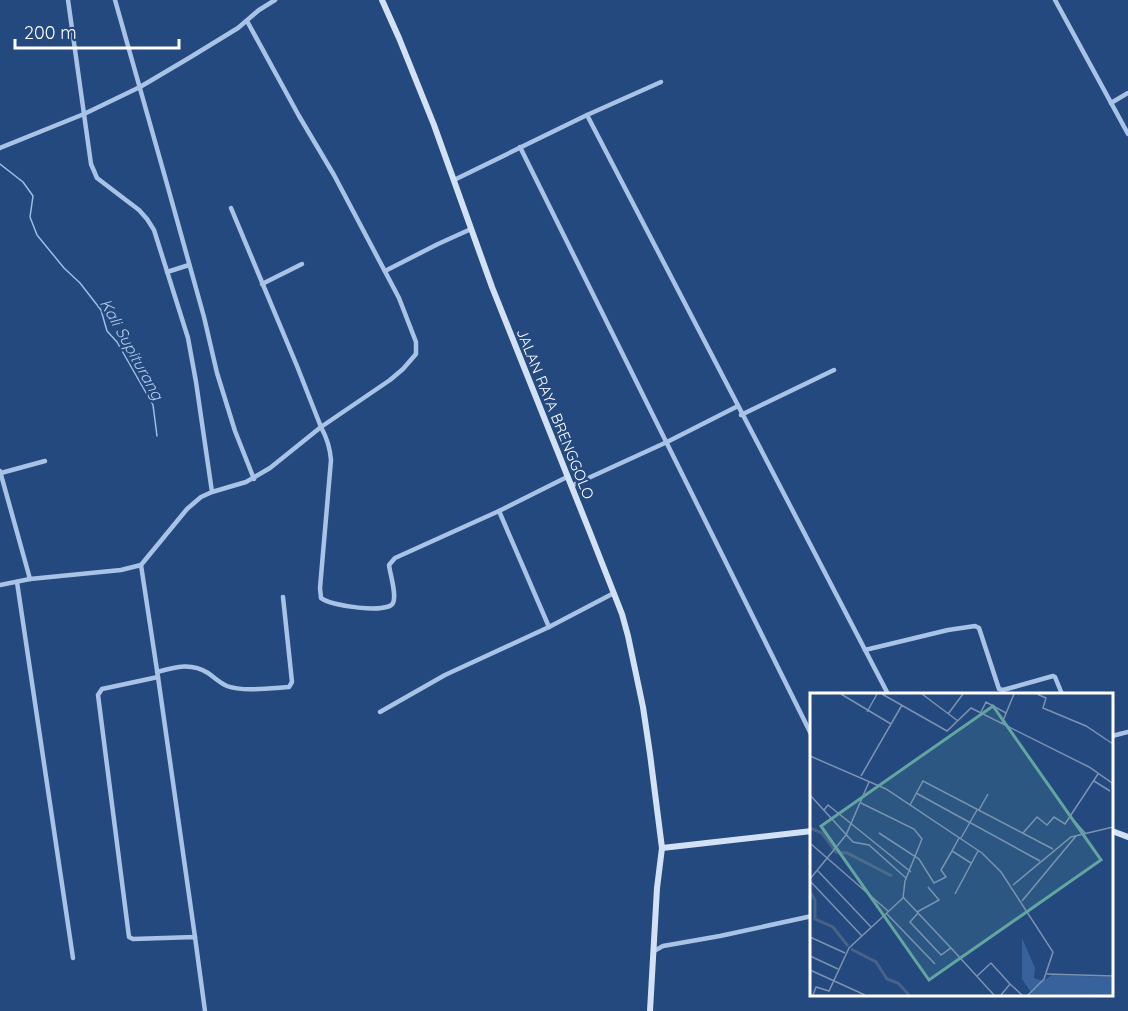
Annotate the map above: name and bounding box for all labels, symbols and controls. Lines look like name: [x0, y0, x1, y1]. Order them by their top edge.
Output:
scale bar: [15, 12, 178, 50]
text: 200 m: [24, 21, 77, 44]
water label: Kali Supiturang: [96, 295, 169, 404]
street label: JALAN RAYA BRENGGOLO: [513, 326, 598, 502]
inset map: [810, 693, 1113, 996]

